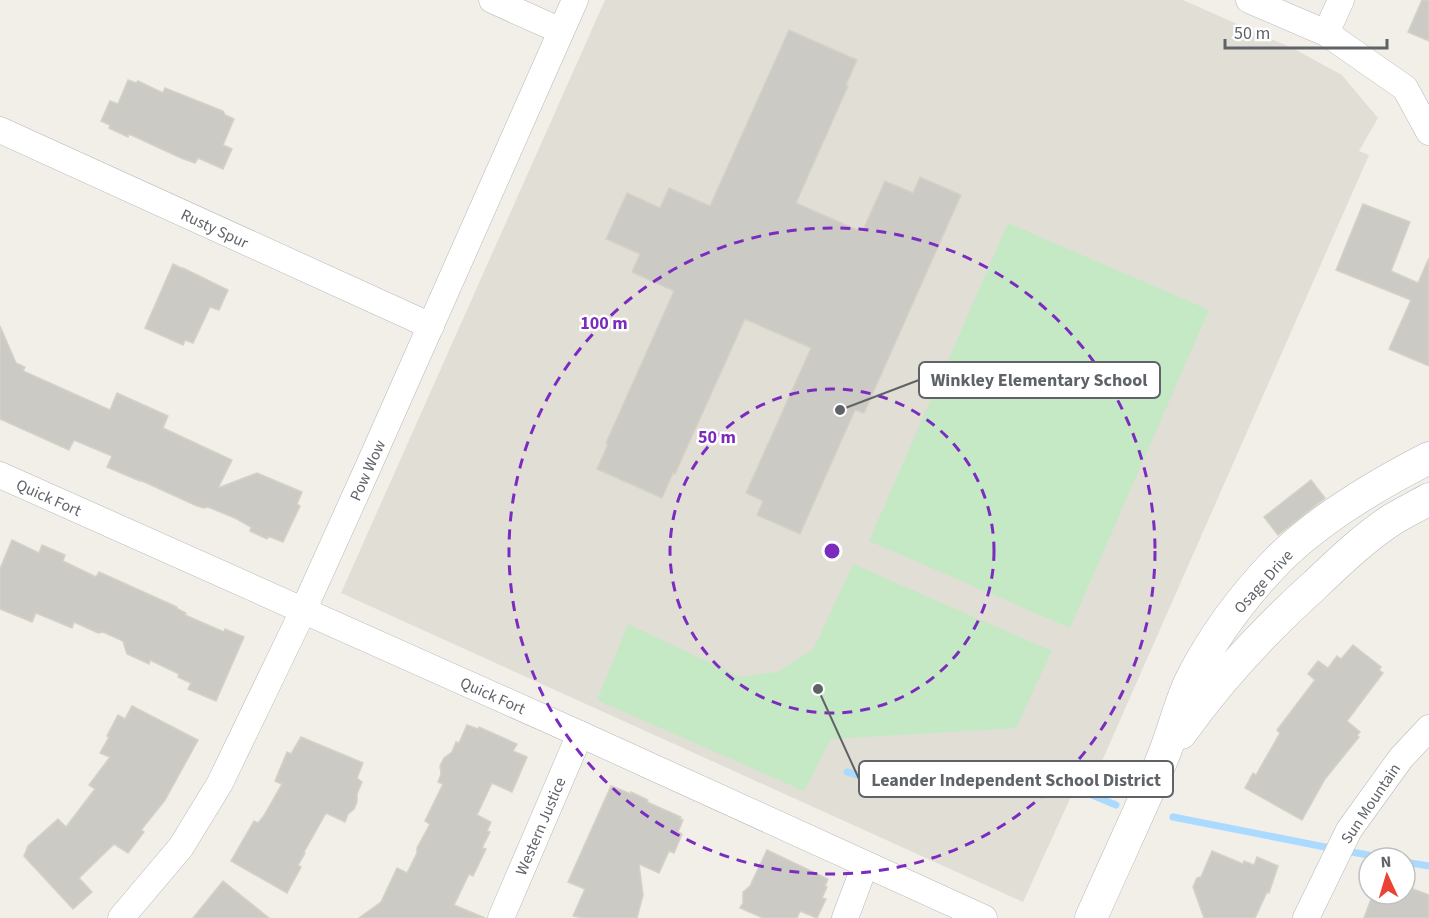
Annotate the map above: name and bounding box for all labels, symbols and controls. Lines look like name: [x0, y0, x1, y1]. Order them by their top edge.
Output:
scale bar: [1225, 12, 1387, 50]
text: 50 m: [1234, 21, 1270, 46]
street label: Rusty Spur: [177, 204, 252, 254]
text: 100 m: [580, 311, 628, 336]
callout: Winkley Elementary School: [919, 362, 1160, 398]
text: Winkley Elementary School: [931, 368, 1147, 393]
text: 50 m: [698, 425, 736, 450]
street label: Pow Wow: [345, 436, 391, 504]
street label: Quick Fort: [13, 474, 85, 522]
centre of rings: [822, 541, 842, 561]
street label: Osage Drive: [1229, 545, 1298, 618]
street label: Quick Fort: [457, 672, 529, 720]
street label: Sun Mountain: [1336, 759, 1406, 848]
callout: Leander Independent School District: [859, 761, 1173, 797]
text: Leander Independent School District: [871, 768, 1161, 793]
street label: Western Justice: [510, 774, 571, 879]
north arrow: [1357, 846, 1417, 906]
text: N: [1380, 851, 1392, 873]

